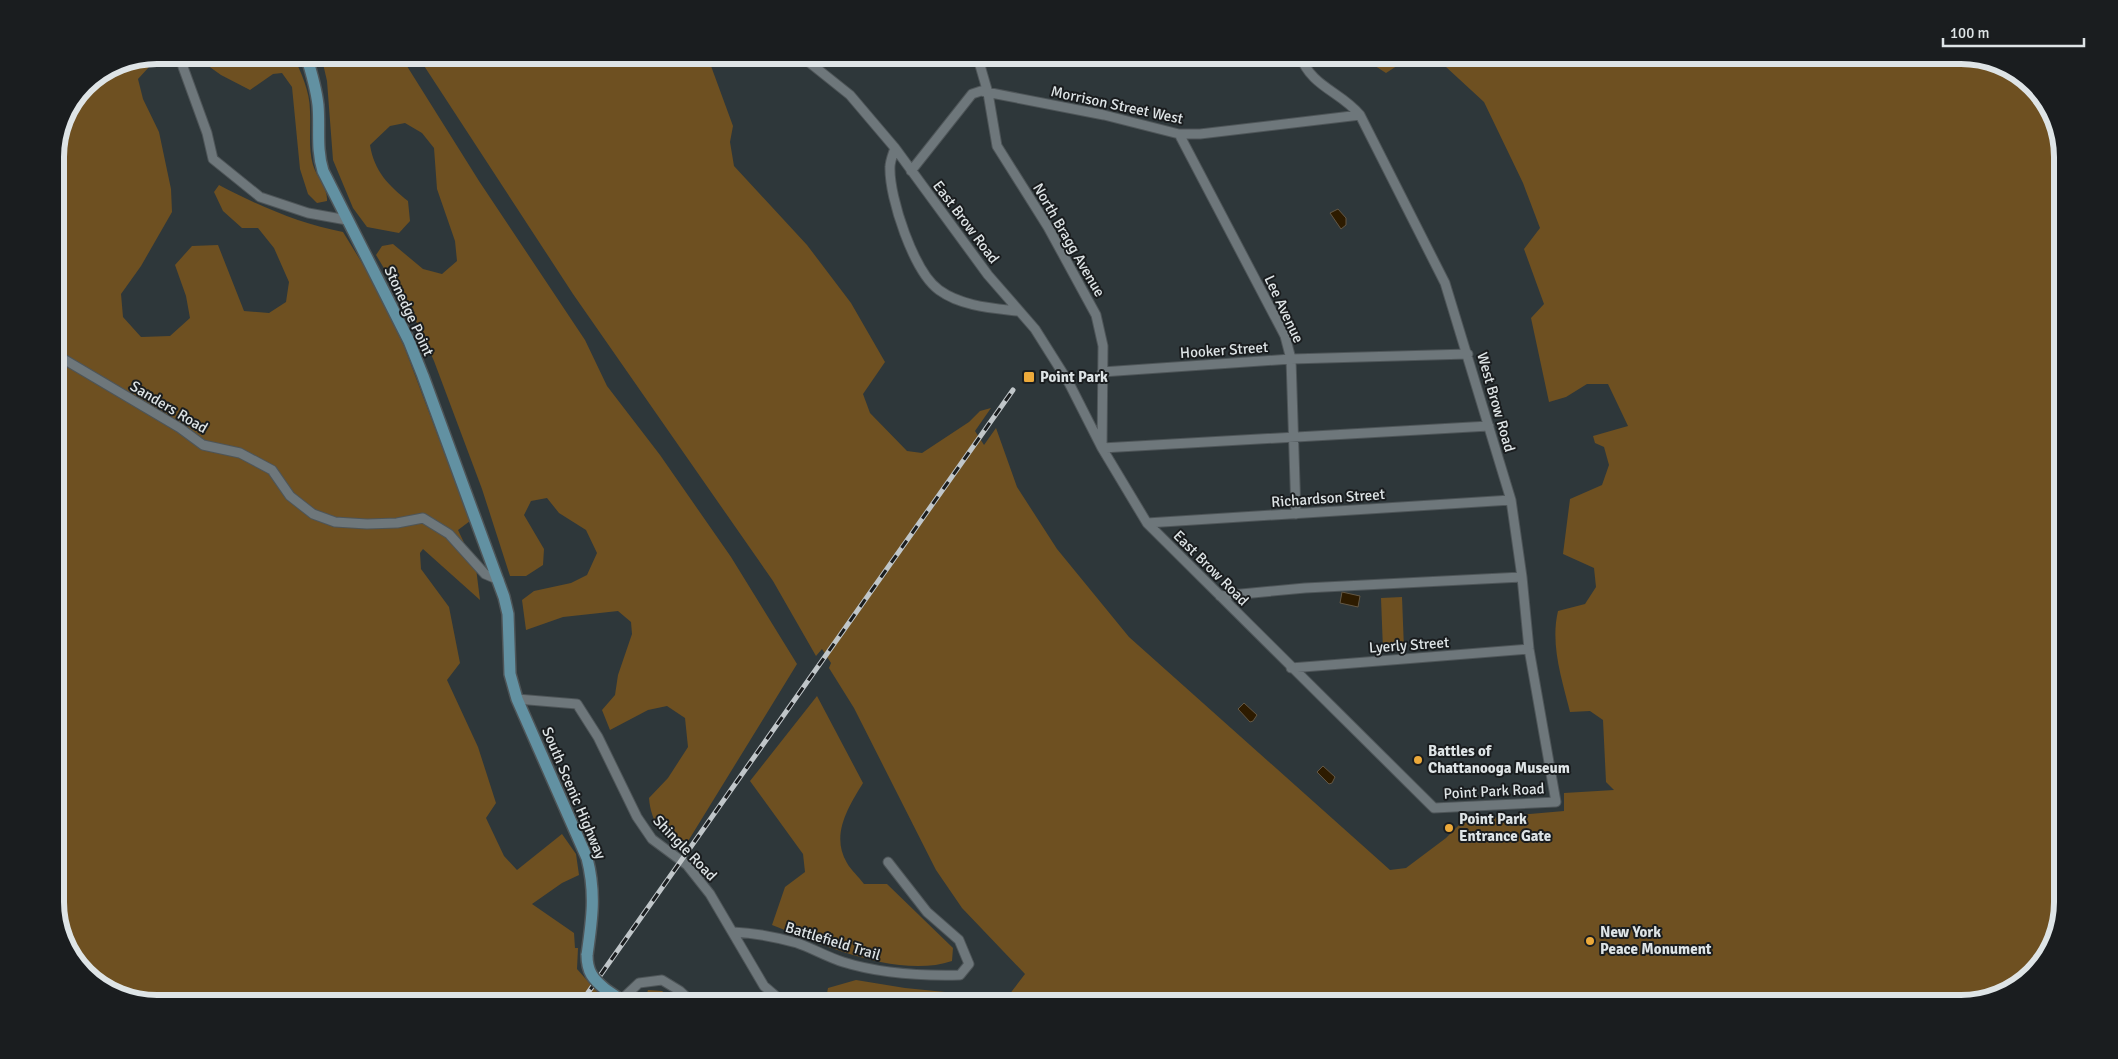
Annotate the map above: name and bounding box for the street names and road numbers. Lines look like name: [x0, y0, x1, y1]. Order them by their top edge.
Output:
street label: Morrison Street West: [1049, 82, 1185, 128]
street label: East Brow Road: [929, 177, 1003, 267]
street label: North Bragg Avenue: [1029, 180, 1109, 300]
street label: Stonedge Point: [380, 263, 438, 359]
street label: Lee Avenue: [1260, 272, 1308, 346]
street label: Hooker Street: [1179, 338, 1269, 362]
street label: West Brow Road: [1473, 350, 1519, 454]
street label: Sanders Road: [127, 377, 211, 437]
street label: Richardson Street: [1270, 485, 1386, 511]
street label: East Brow Road: [1170, 527, 1252, 609]
street label: Lyerly Street: [1368, 633, 1450, 657]
street label: South Scenic Highway: [538, 724, 610, 862]
street label: Point Park Road: [1443, 779, 1545, 803]
street label: Shingle Road: [649, 812, 721, 884]
street label: Battlefield Trail: [783, 918, 883, 964]

